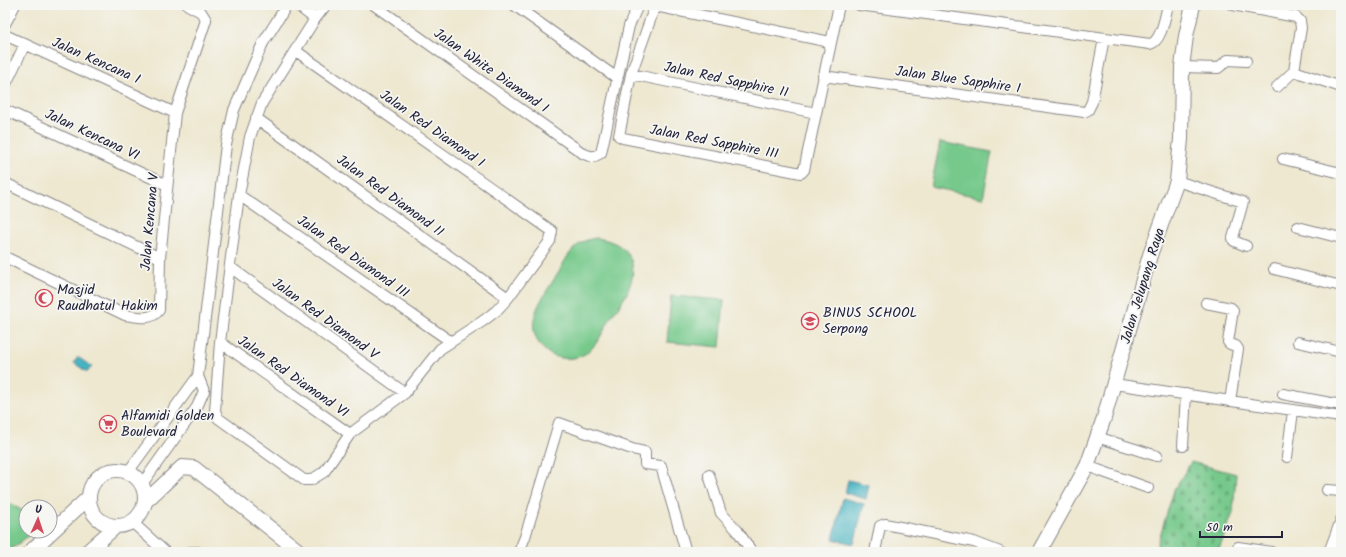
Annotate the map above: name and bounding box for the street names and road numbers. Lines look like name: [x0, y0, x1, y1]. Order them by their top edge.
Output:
street label: Jalan White Diamond I: [429, 23, 553, 119]
street label: Jalan Kencana I: [48, 32, 144, 90]
street label: Jalan Red Sapphire II: [662, 56, 790, 104]
street label: Jalan Blue Sapphire I: [894, 60, 1022, 100]
street label: Jalan Red Diamond I: [375, 84, 489, 174]
street label: Jalan Kencana VI: [41, 103, 143, 167]
street label: Jalan Red Sapphire III: [648, 119, 780, 165]
street label: Jalan Red Diamond II: [332, 149, 448, 243]
street label: Jalan Kencana V: [135, 171, 165, 272]
street label: Jalan Red Diamond III: [292, 210, 414, 304]
street label: Jalan Jelupang Raya: [1115, 225, 1171, 347]
street label: Jalan Red Diamond V: [267, 273, 384, 366]
street label: Jalan Red Diamond VI: [233, 330, 353, 424]

